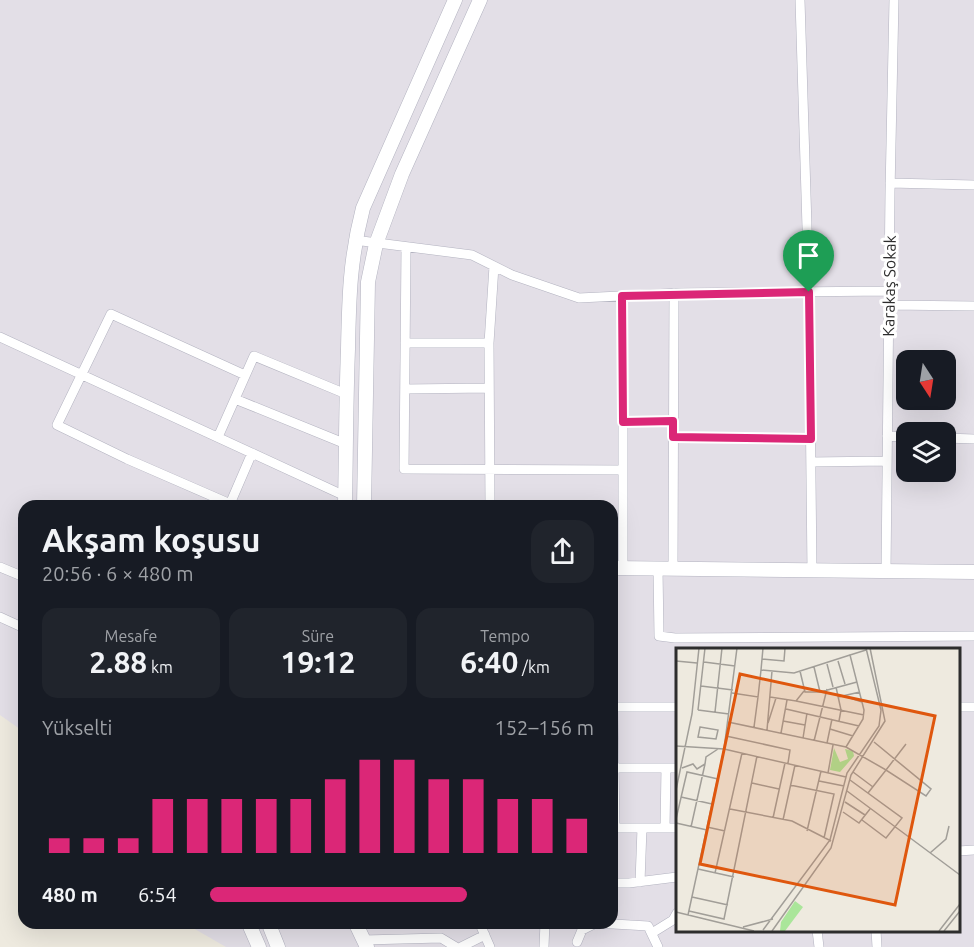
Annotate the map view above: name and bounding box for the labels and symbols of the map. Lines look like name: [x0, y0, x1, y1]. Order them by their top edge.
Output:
pin: [783, 230, 834, 292]
street label: Karakaş Sokak: [879, 235, 899, 337]
north arrow: [896, 350, 956, 410]
inset map: [676, 648, 959, 932]

